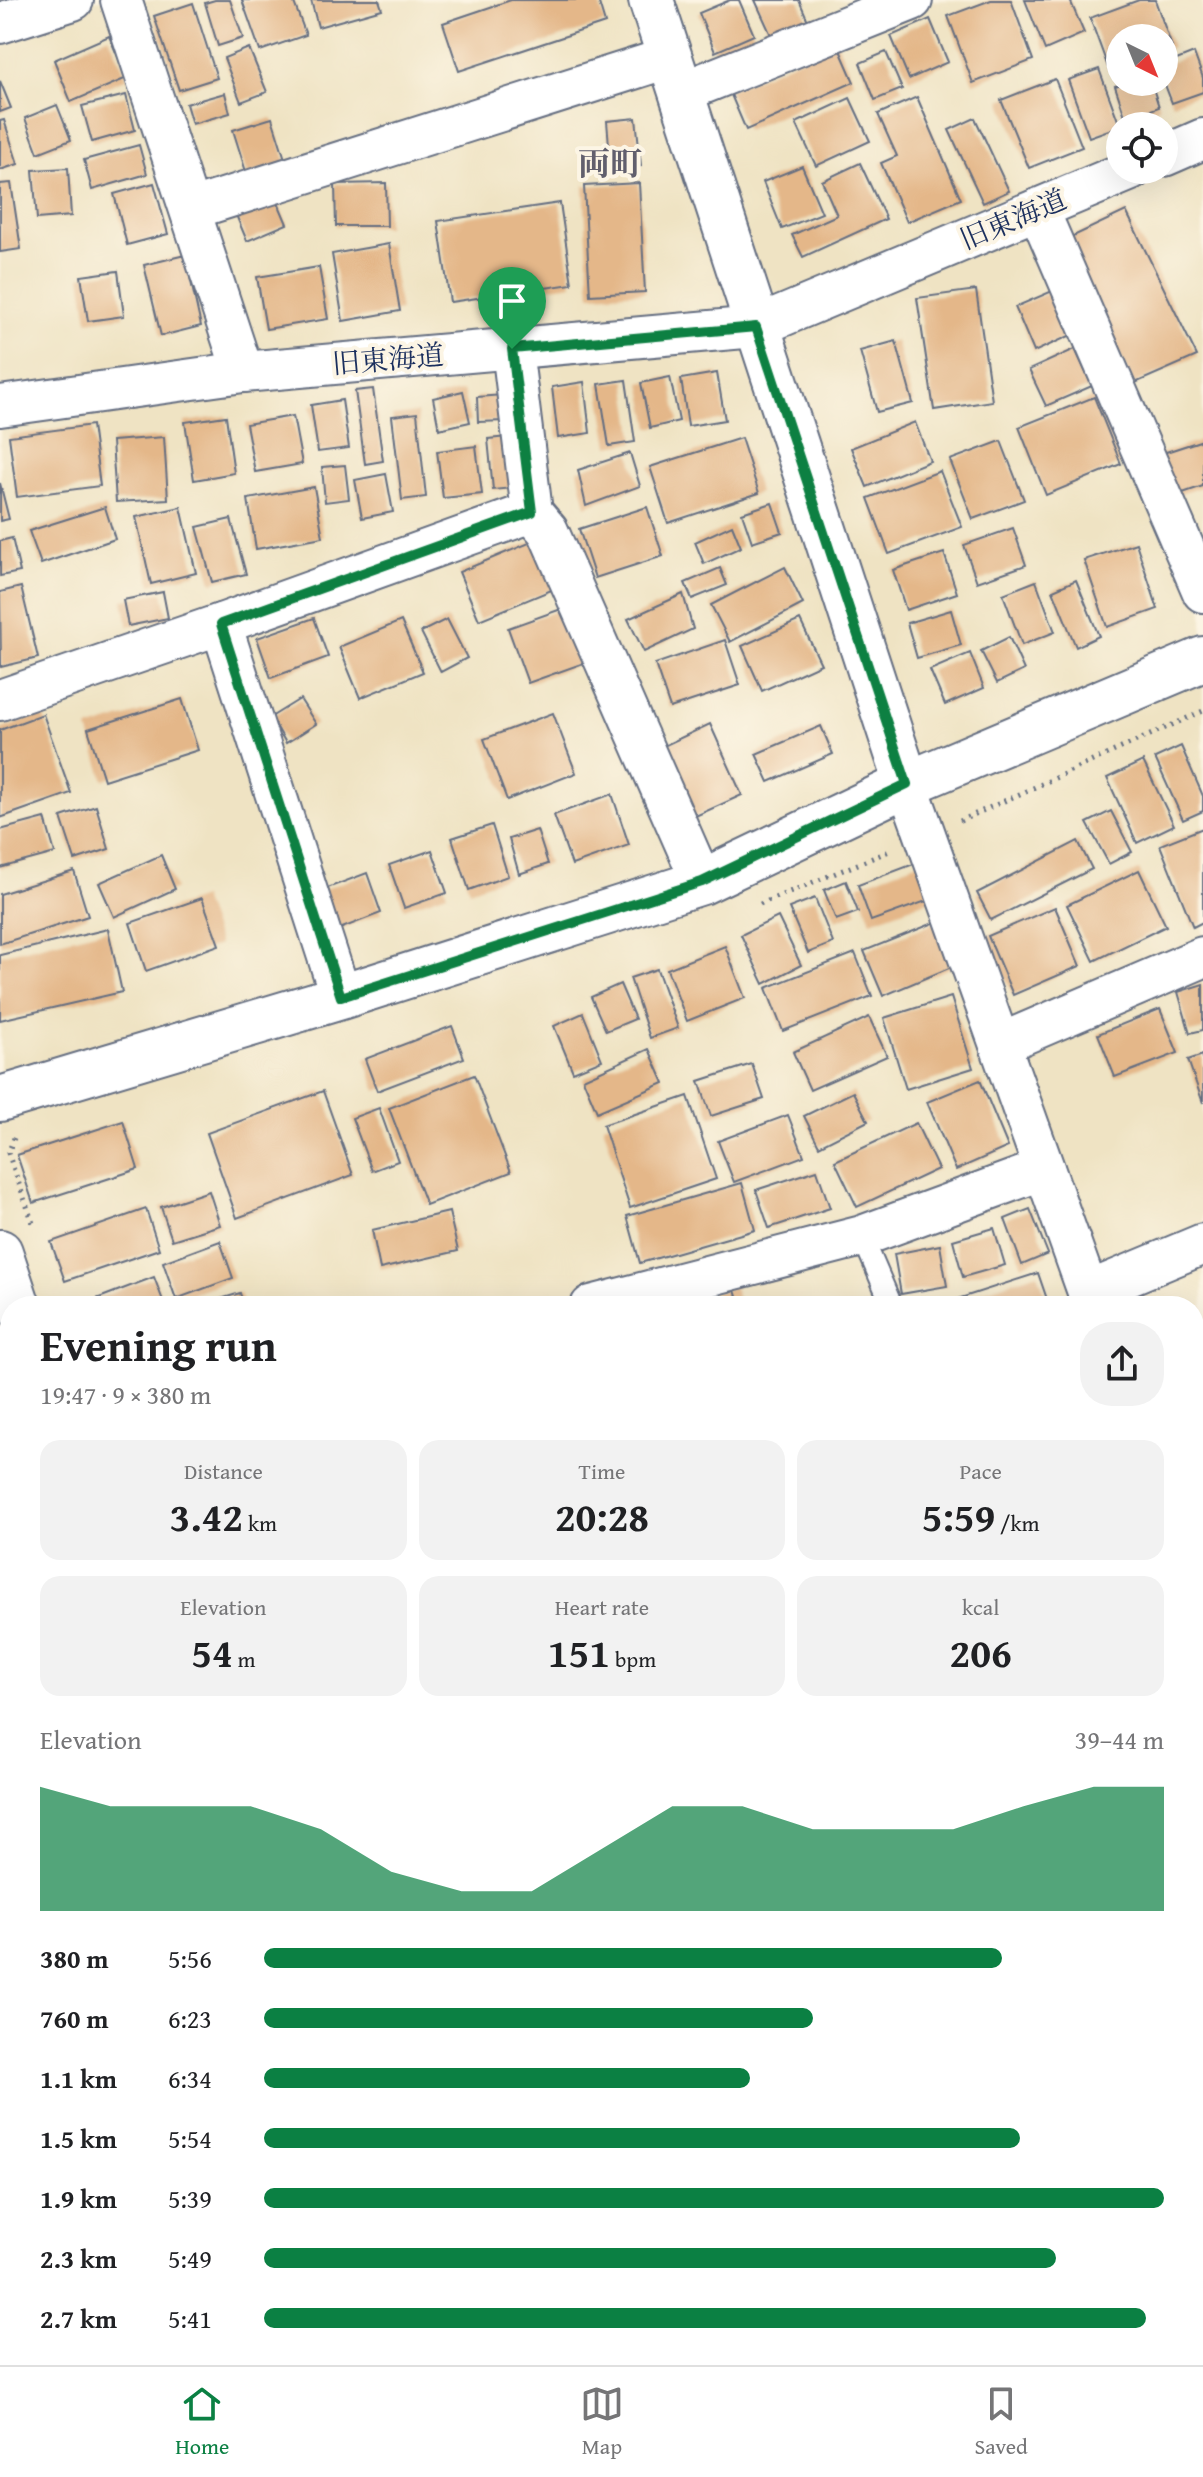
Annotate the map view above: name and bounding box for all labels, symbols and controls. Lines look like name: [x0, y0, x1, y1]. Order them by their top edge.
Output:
north arrow: [1106, 24, 1178, 96]
map controls: [1106, 24, 1178, 184]
button: locate: [1106, 112, 1178, 184]
district label: 両町: [578, 140, 642, 187]
street label: 旧東海道: [953, 178, 1072, 259]
pin: [478, 267, 546, 349]
icon: arrive: [490, 279, 534, 323]
street label: 旧東海道: [330, 333, 446, 384]
text: Evening run: [40, 1313, 277, 1377]
button: share: [1080, 1322, 1164, 1406]
text: 19:47 · 9 × 380 m: [40, 1375, 211, 1414]
text: Distance: [184, 1455, 263, 1487]
text: Time: [579, 1455, 625, 1487]
text: Pace: [960, 1455, 1002, 1487]
text: 3.42: [170, 1487, 243, 1546]
text: 20:28: [555, 1487, 649, 1546]
text: 5:59: [922, 1487, 995, 1546]
text: km: [243, 1507, 277, 1539]
text: /km: [995, 1507, 1040, 1539]
text: Elevation: [180, 1591, 266, 1623]
text: Heart rate: [555, 1591, 649, 1623]
text: kcal: [962, 1591, 999, 1623]
text: 54: [191, 1623, 233, 1682]
text: 151: [548, 1623, 610, 1682]
text: 206: [950, 1623, 1012, 1682]
text: m: [233, 1643, 255, 1675]
text: bpm: [610, 1643, 656, 1675]
text: Elevation: [40, 1720, 142, 1759]
text: 39–44 m: [1075, 1720, 1164, 1759]
text: 380 m: [40, 1939, 108, 1978]
text: 5:56: [168, 1939, 212, 1978]
text: 760 m: [40, 1999, 108, 2038]
text: 6:23: [168, 1999, 212, 2038]
text: 1.1 km: [40, 2059, 117, 2098]
text: 6:34: [168, 2059, 212, 2098]
text: 1.5 km: [40, 2119, 117, 2158]
text: 5:54: [168, 2119, 212, 2158]
text: 1.9 km: [40, 2179, 117, 2218]
text: 5:39: [168, 2179, 212, 2218]
text: 2.3 km: [40, 2239, 117, 2278]
text: 5:49: [168, 2239, 212, 2278]
text: 2.7 km: [40, 2299, 117, 2338]
text: 5:41: [168, 2299, 212, 2338]
tab: Home: [175, 2382, 229, 2462]
tab: Map: [580, 2382, 624, 2462]
tab: Saved: [974, 2382, 1028, 2462]

